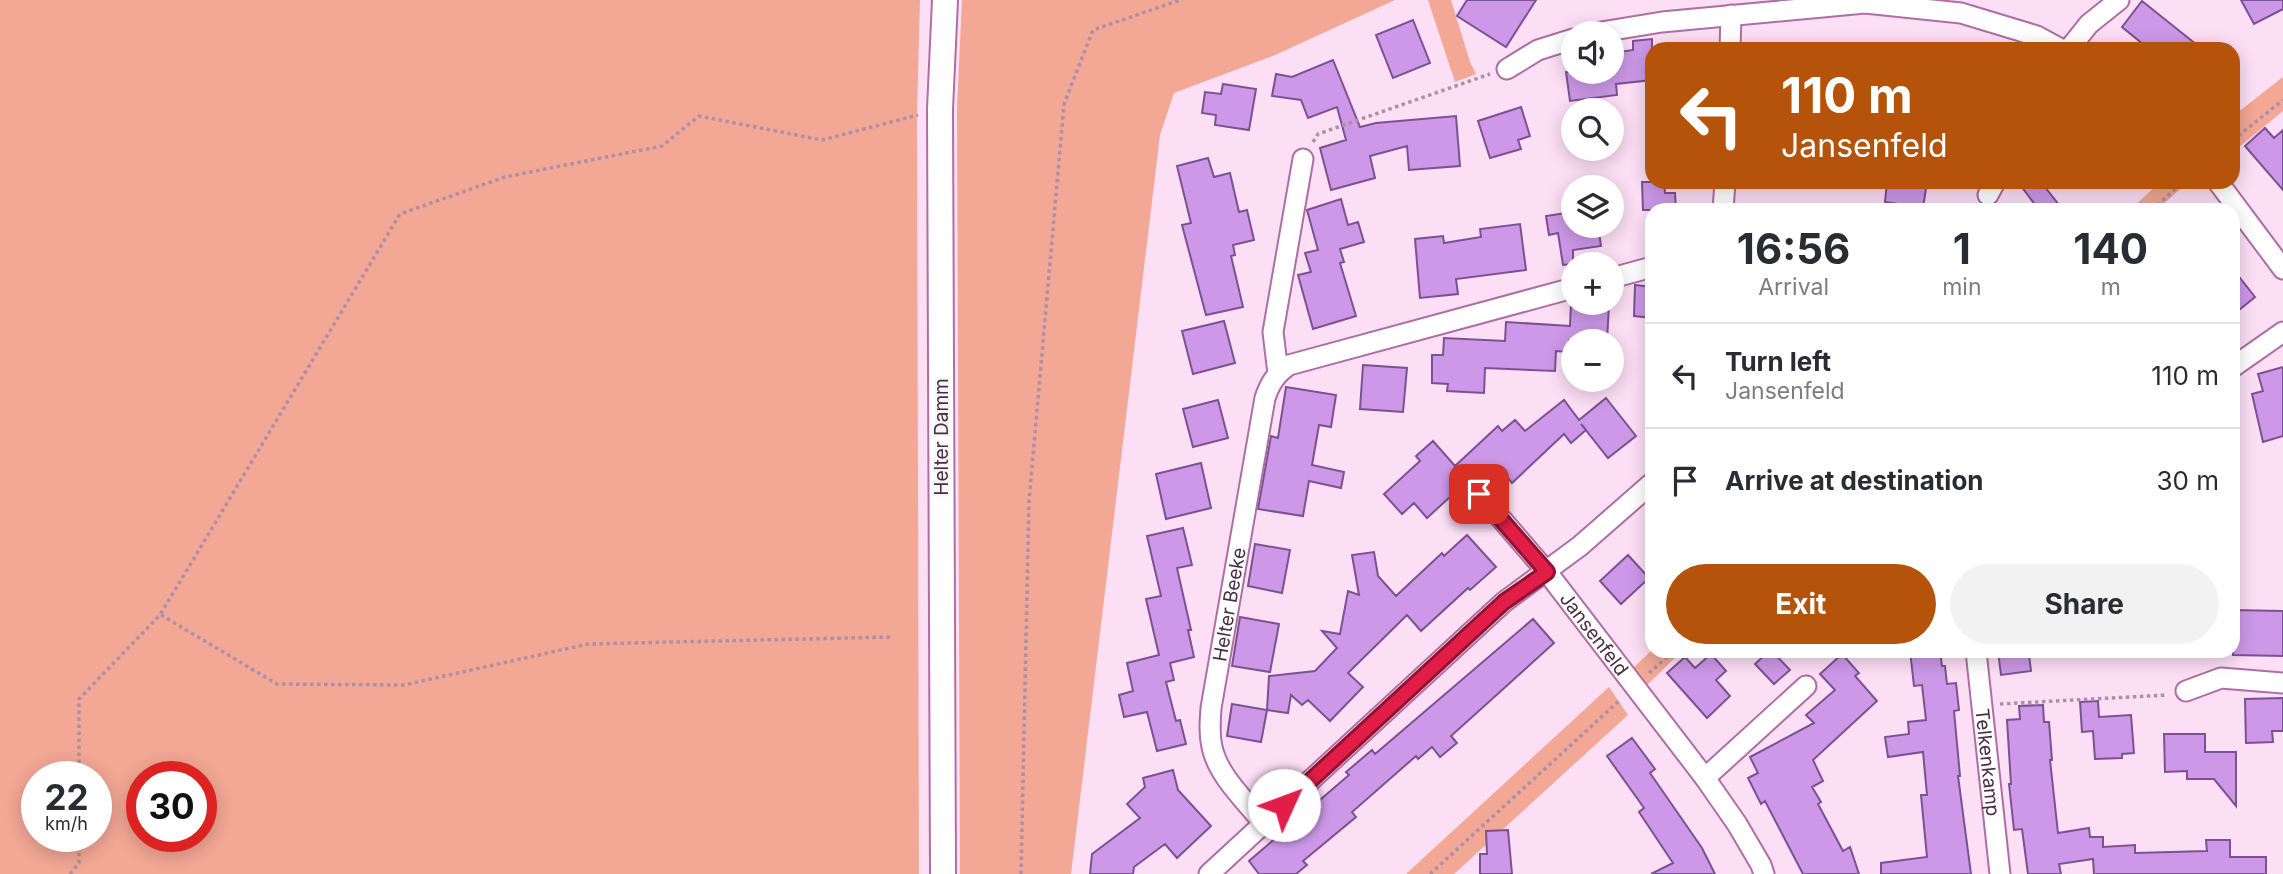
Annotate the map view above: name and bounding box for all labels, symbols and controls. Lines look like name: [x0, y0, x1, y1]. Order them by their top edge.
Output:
map controls: [1561, 21, 1624, 392]
button: sound: [1561, 21, 1624, 84]
text: 110 m: [1781, 66, 1913, 125]
icon: left: [1666, 70, 1757, 161]
button: search: [1561, 98, 1624, 161]
text: Jansenfeld: [1781, 126, 1948, 165]
button: layers: [1561, 175, 1624, 238]
text: 16:56: [1737, 223, 1850, 274]
text: 1: [1953, 223, 1971, 274]
text: 140: [2073, 223, 2148, 274]
button: +: [1561, 252, 1624, 315]
text: Arrival: [1758, 273, 1829, 301]
text: min: [1942, 273, 1982, 301]
text: m: [2101, 273, 2121, 301]
button: −: [1561, 329, 1624, 392]
text: Turn left: [1725, 346, 1831, 377]
icon: left: [1666, 357, 1704, 395]
text: 110 m: [2151, 360, 2219, 391]
text: Jansenfeld: [1725, 377, 1845, 405]
street label: Helter Damm: [930, 378, 953, 496]
icon: arrive: [1666, 462, 1704, 500]
pin: [1449, 464, 1509, 524]
text: Arrive at destination: [1725, 465, 1984, 496]
text: 30 m: [2156, 465, 2219, 496]
icon: arrive: [1460, 475, 1498, 513]
street label: Helter Beeke: [1208, 546, 1251, 663]
button: Exit: [1666, 564, 1936, 644]
button: Share: [1950, 564, 2219, 644]
street label: Jansenfeld: [1555, 588, 1633, 680]
street label: Telkenkamp: [1970, 707, 2005, 817]
speed limit sign: 30: [126, 761, 217, 852]
position arrow: [1247, 768, 1321, 842]
text: 22: [44, 776, 89, 818]
text: km/h: [45, 813, 88, 834]

